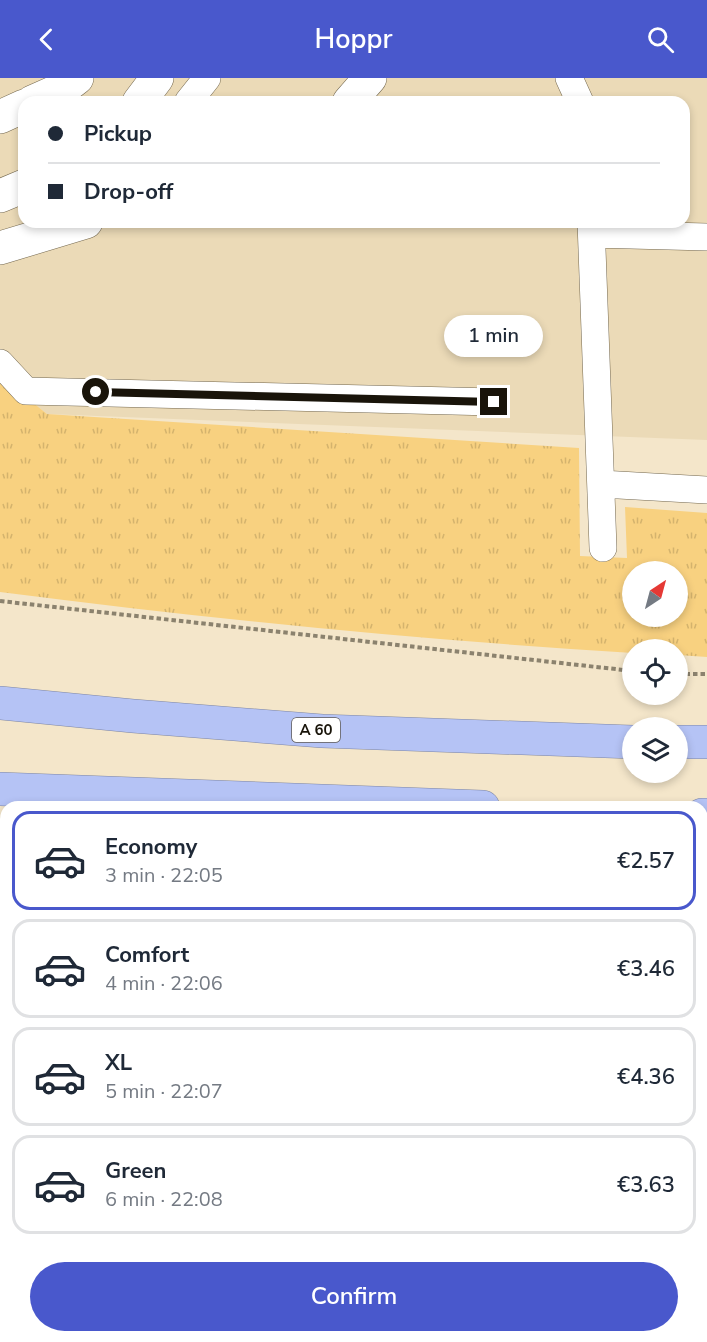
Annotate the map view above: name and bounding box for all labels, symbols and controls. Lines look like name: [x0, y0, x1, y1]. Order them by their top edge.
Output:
text: Hoppr: [315, 21, 392, 58]
icon: back: [30, 23, 63, 56]
icon: search: [644, 23, 677, 56]
text: Pickup: [84, 119, 152, 149]
text: Drop-off: [84, 177, 173, 207]
callout: 1 min: [444, 315, 544, 357]
text: 1 min: [468, 322, 519, 349]
route start: [82, 378, 109, 405]
route end: [480, 388, 507, 415]
north arrow: [622, 561, 688, 627]
map controls: [622, 561, 688, 783]
button: locate: [622, 639, 688, 705]
button: layers: [622, 717, 688, 783]
road number: A 60: [292, 718, 340, 742]
text: Economy: [105, 832, 197, 862]
icon: car: [33, 834, 87, 888]
text: €2.57: [617, 846, 675, 876]
text: 3 min · 22:05: [105, 862, 223, 889]
text: Comfort: [105, 940, 189, 970]
icon: car: [33, 942, 87, 996]
text: €3.46: [617, 954, 675, 984]
text: 4 min · 22:06: [105, 970, 223, 997]
text: XL: [105, 1048, 132, 1078]
icon: car: [33, 1050, 87, 1104]
text: €4.36: [617, 1062, 675, 1092]
text: 5 min · 22:07: [105, 1078, 223, 1105]
text: Green: [105, 1156, 166, 1186]
icon: car: [33, 1158, 87, 1212]
text: €3.63: [617, 1170, 675, 1200]
text: 6 min · 22:08: [105, 1186, 223, 1213]
button: Confirm: [30, 1262, 678, 1331]

